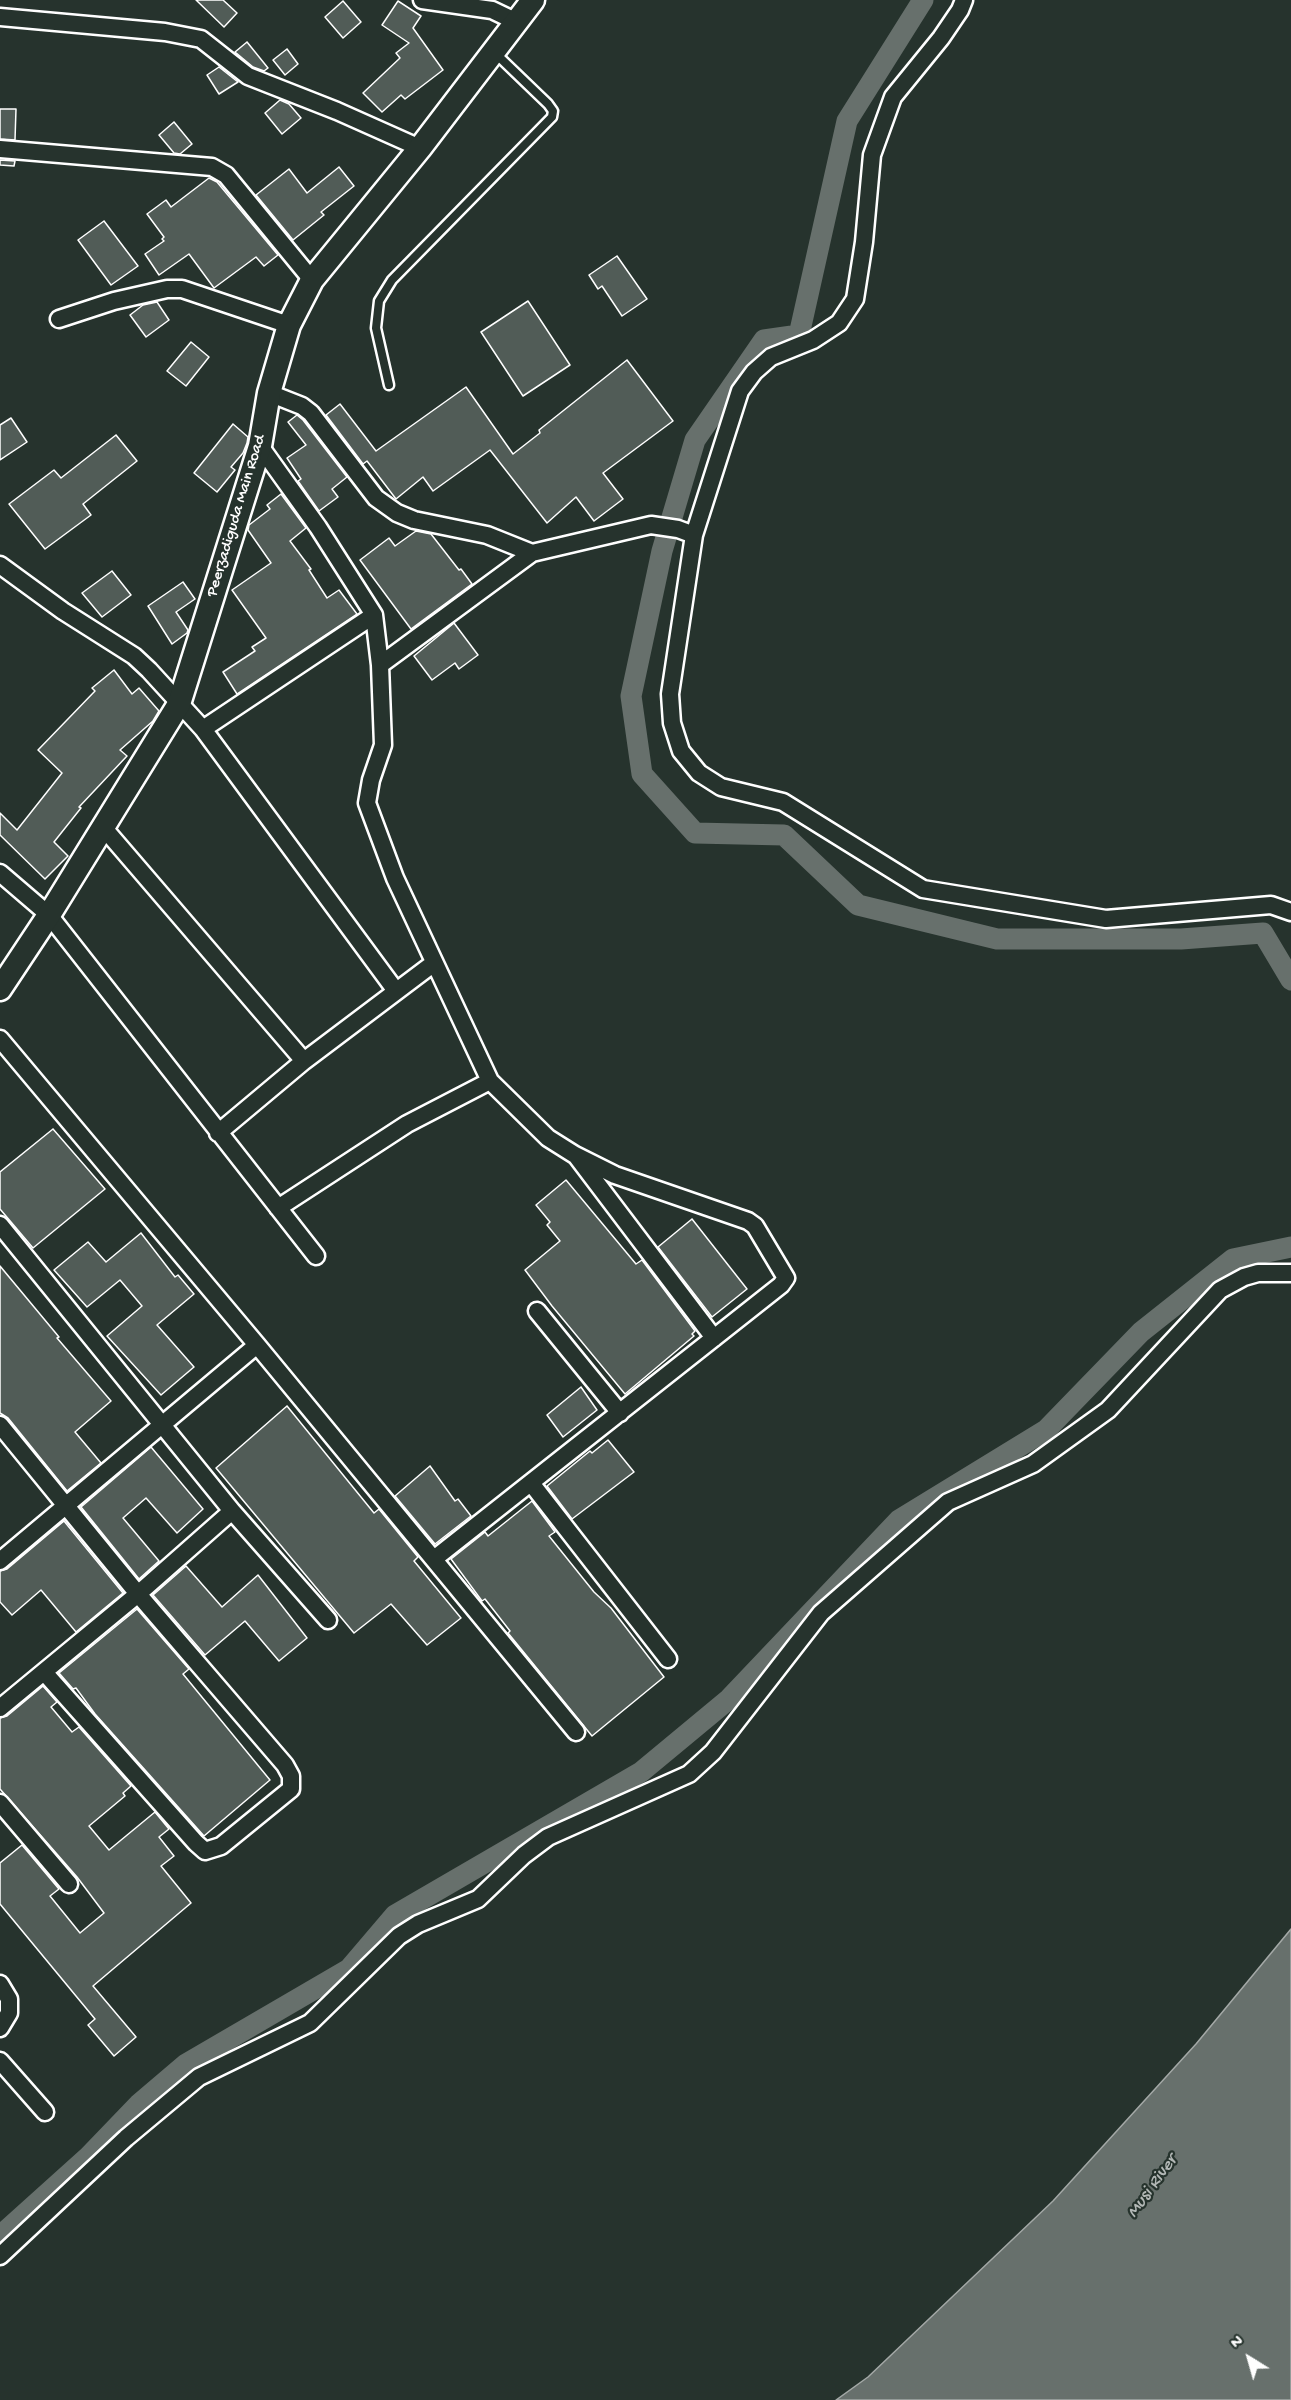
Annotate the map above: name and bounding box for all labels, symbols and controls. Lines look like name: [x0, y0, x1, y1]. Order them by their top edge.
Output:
street label: Peerzadiguda Main Road: [203, 433, 271, 599]
water label: Musi River: [1123, 2151, 1183, 2223]
north arrow: [1219, 2328, 1279, 2388]
text: N: [1228, 2332, 1248, 2354]

